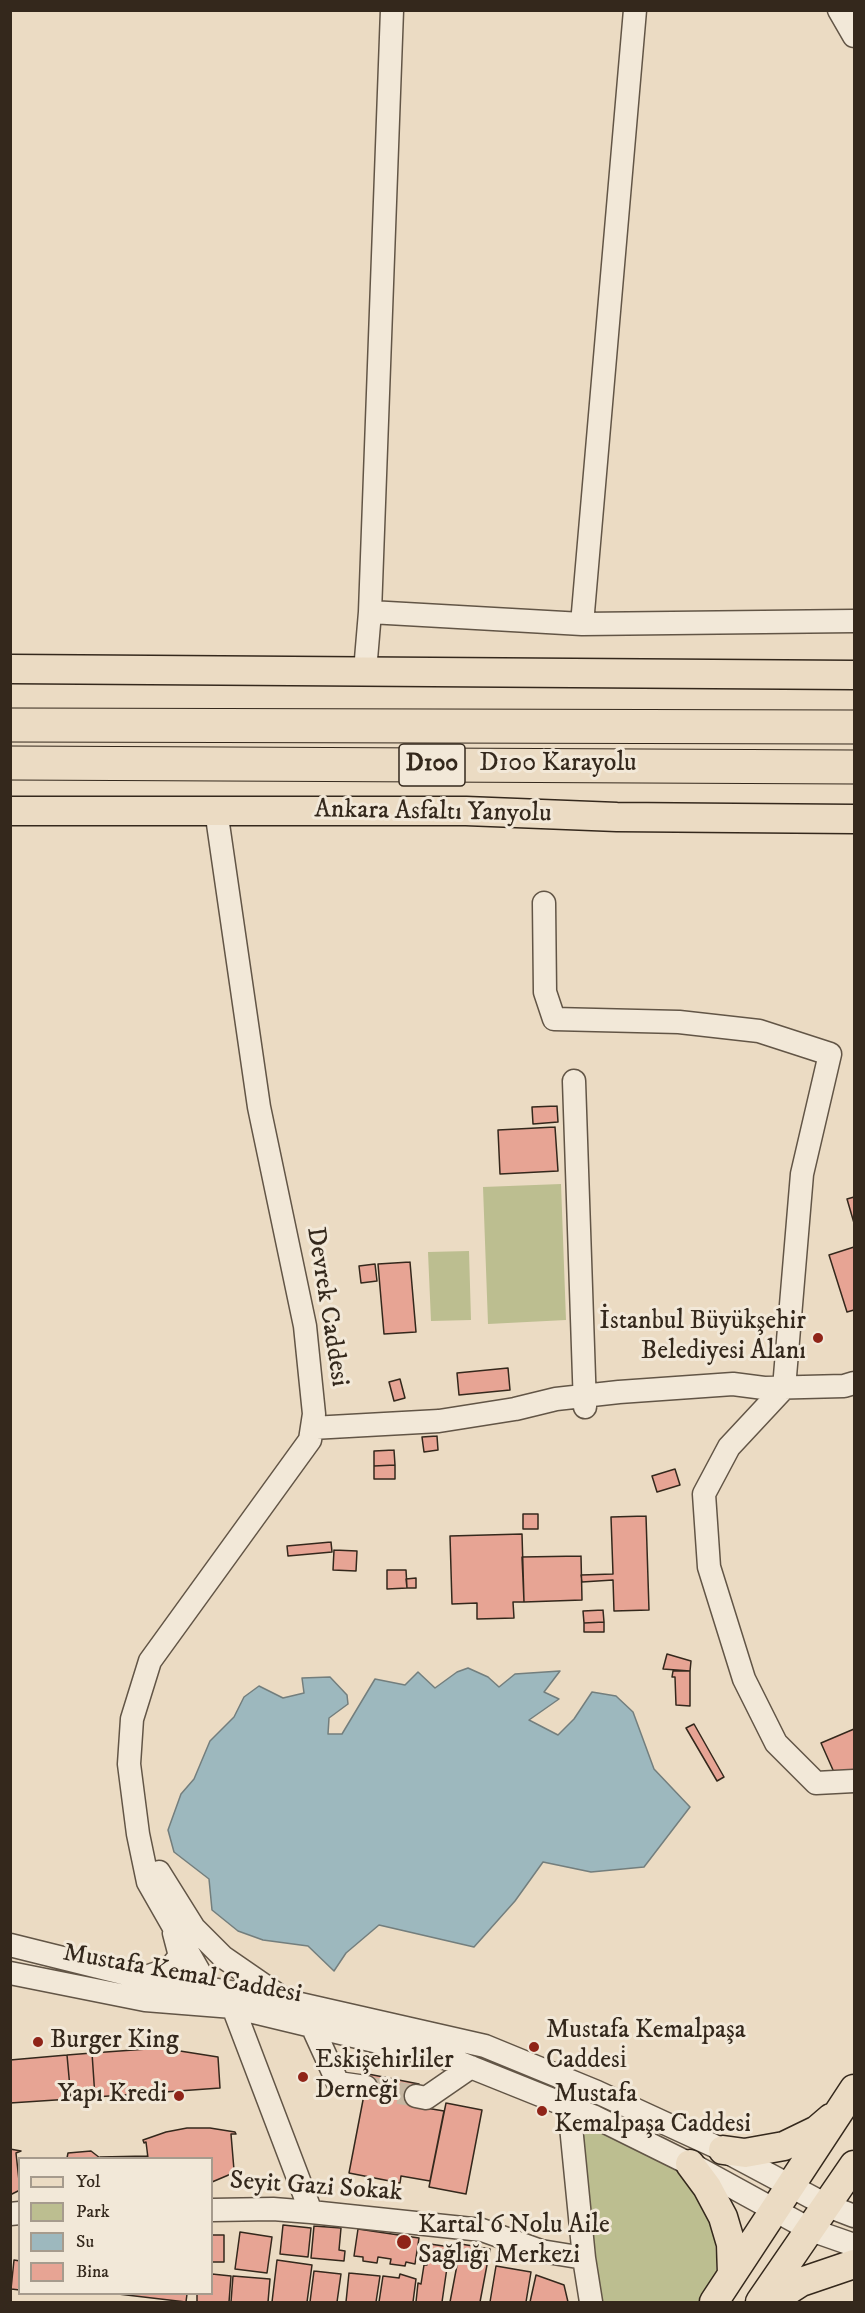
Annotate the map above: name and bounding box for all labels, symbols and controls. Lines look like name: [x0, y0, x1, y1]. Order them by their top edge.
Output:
road number: D100: [399, 744, 465, 786]
street label: D100 Karayolu: [479, 749, 637, 781]
street label: Ankara Asfaltı Yanyolu: [314, 795, 552, 831]
street label: Devrek Caddesi: [298, 1225, 354, 1389]
place label: İstanbul Büyükşehir Belediyesi Alanı: [599, 1307, 806, 1368]
marker: İstanbul Büyükşehir Belediyesi Alanı: [811, 1331, 825, 1345]
street label: Mustafa Kemal Caddesi: [60, 1939, 304, 2011]
place label: Mustafa Kemalpaşa Caddesi̇: [546, 2016, 746, 2078]
place label: Burger King: [50, 2026, 179, 2058]
marker: Burger King: [31, 2035, 45, 2049]
marker: Mustafa Kemalpaşa Caddesi̇: [527, 2040, 541, 2054]
place label: Eskişehirliler Derneği: [315, 2046, 454, 2108]
marker: Eskişehirliler Derneği: [296, 2070, 310, 2084]
place label: Yapı Kredi: [57, 2080, 167, 2112]
place label: Mustafa Kemalpaşa Caddesi: [554, 2080, 751, 2142]
marker: Yapı Kredi: [172, 2089, 186, 2103]
marker: Mustafa Kemalpaşa Caddesi: [535, 2104, 549, 2118]
legend: [18, 2157, 213, 2295]
street label: Seyit Gazi Sokak: [229, 2166, 403, 2210]
text: Yol: [76, 2171, 100, 2193]
text: Park: [76, 2201, 110, 2223]
place label: Kartal 6 Nolu Aile Sağlığı Merkezi: [418, 2211, 610, 2272]
text: Su: [76, 2231, 94, 2253]
marker: Kartal 6 Nolu Aile Sağlığı Merkezi: [395, 2233, 413, 2251]
text: Bina: [76, 2261, 109, 2283]

